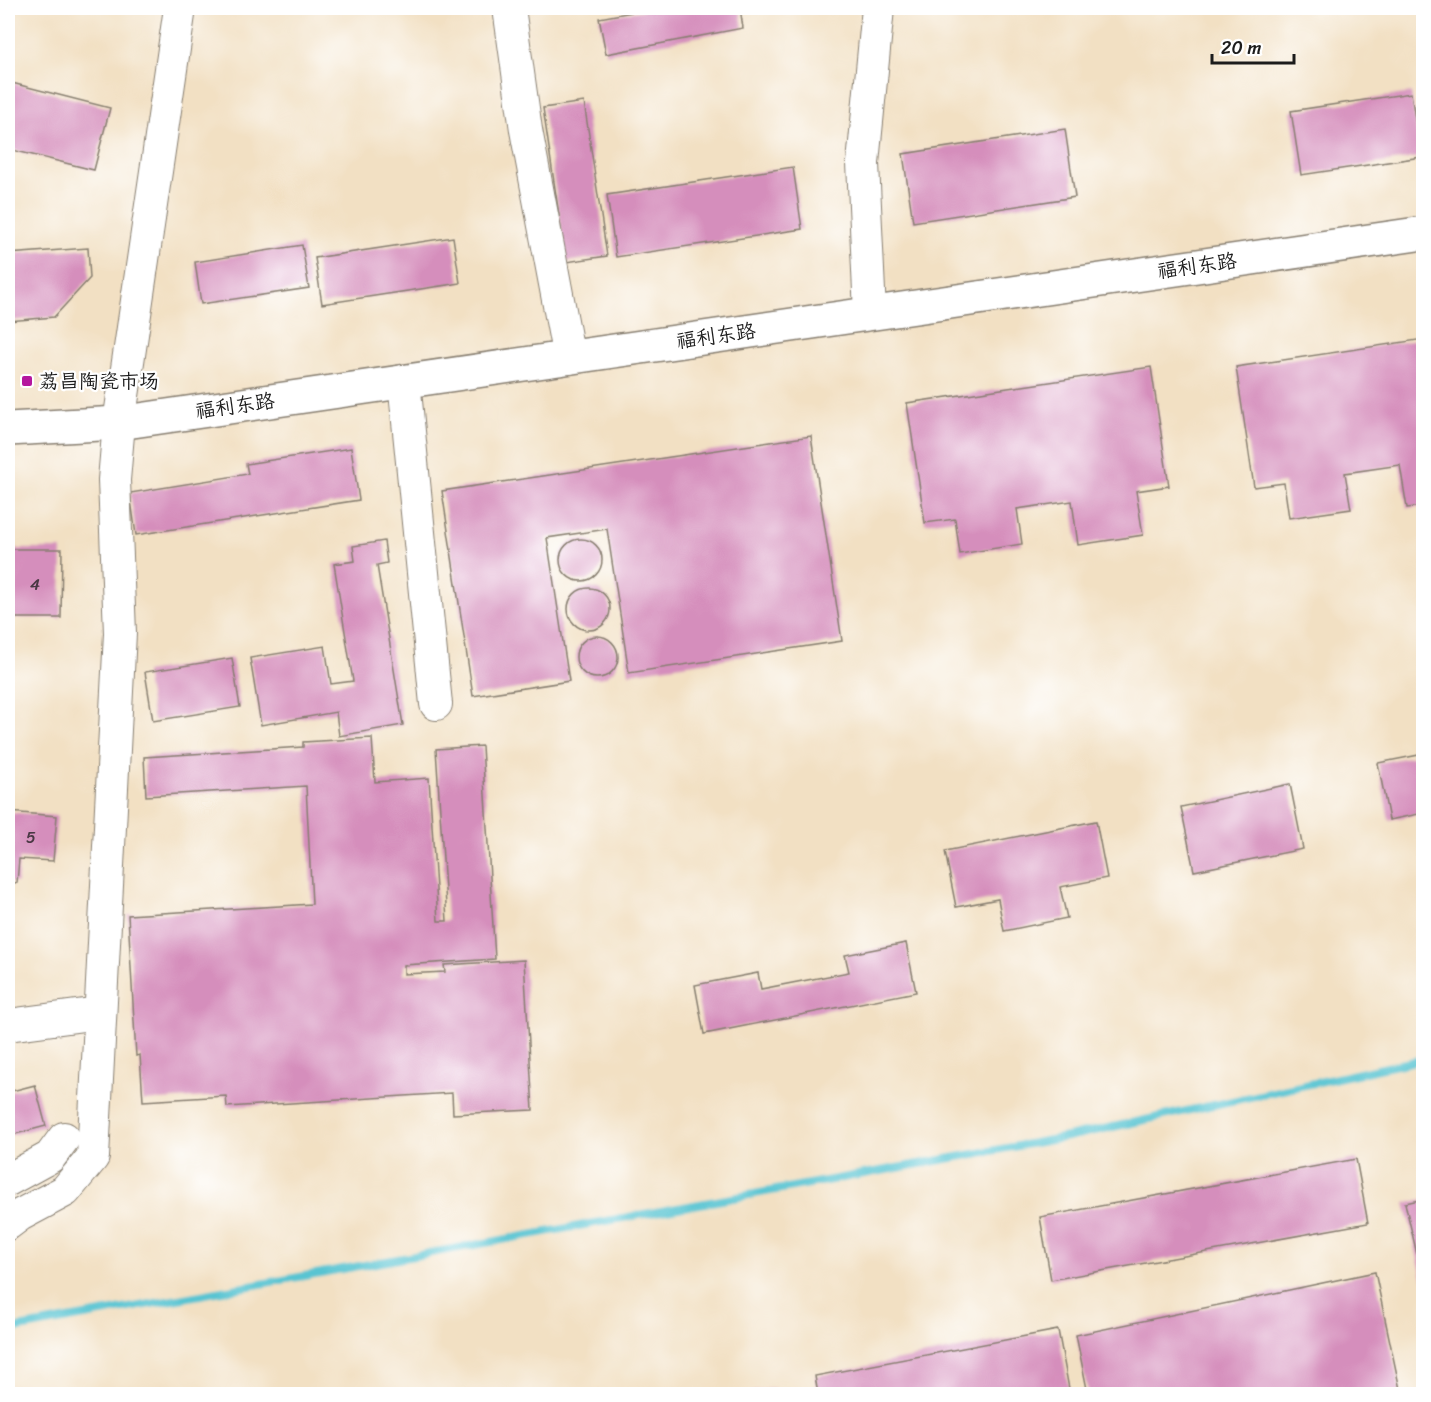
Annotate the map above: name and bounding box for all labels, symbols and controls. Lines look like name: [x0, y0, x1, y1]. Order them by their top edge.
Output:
scale bar: [1212, 27, 1294, 65]
text: 20 m: [1221, 32, 1261, 64]
street label: 福利东路: [1155, 243, 1240, 289]
street label: 福利东路: [674, 313, 759, 359]
place label: 荔昌陶瓷市场: [39, 364, 159, 399]
marker: 荔昌陶瓷市场: [20, 374, 34, 388]
street label: 福利东路: [193, 383, 278, 429]
house number: 4: [30, 570, 40, 599]
house number: 5: [26, 823, 36, 852]

